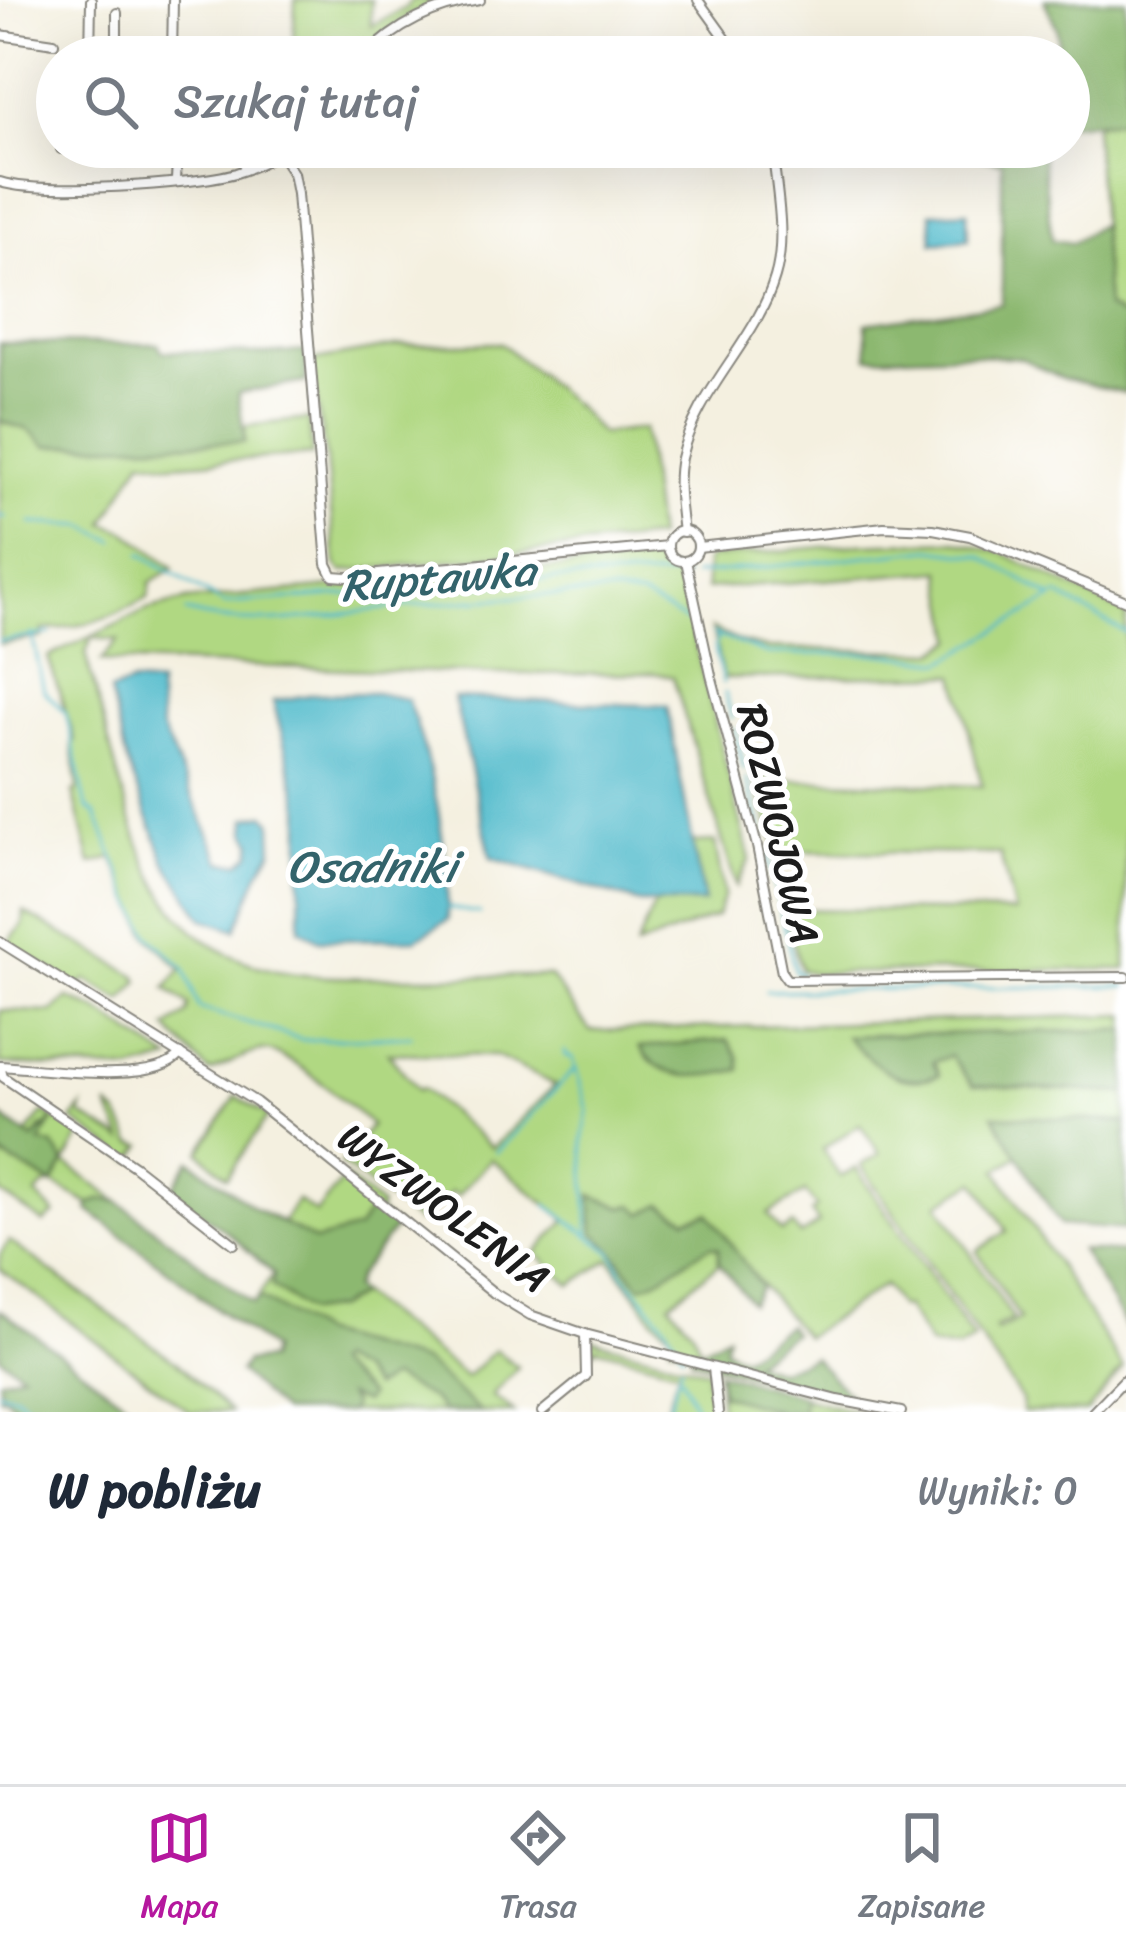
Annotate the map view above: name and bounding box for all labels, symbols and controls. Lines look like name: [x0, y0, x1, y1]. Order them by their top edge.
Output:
search box: [36, 36, 1090, 168]
text: Szukaj tutaj: [174, 62, 418, 142]
icon: search: [78, 69, 144, 135]
water label: Ruptawka: [337, 529, 542, 626]
street label: ROZWOJOWA: [714, 696, 842, 952]
water label: Osadniki: [287, 827, 465, 907]
street label: WYZWOLENIA: [321, 1103, 567, 1313]
text: W pobliżu: [48, 1445, 261, 1535]
text: Wyniki: 0: [918, 1456, 1078, 1525]
tab: Mapa: [141, 1805, 218, 1935]
tab: Trasa: [499, 1805, 577, 1935]
tab: Zapisane: [858, 1805, 985, 1935]

